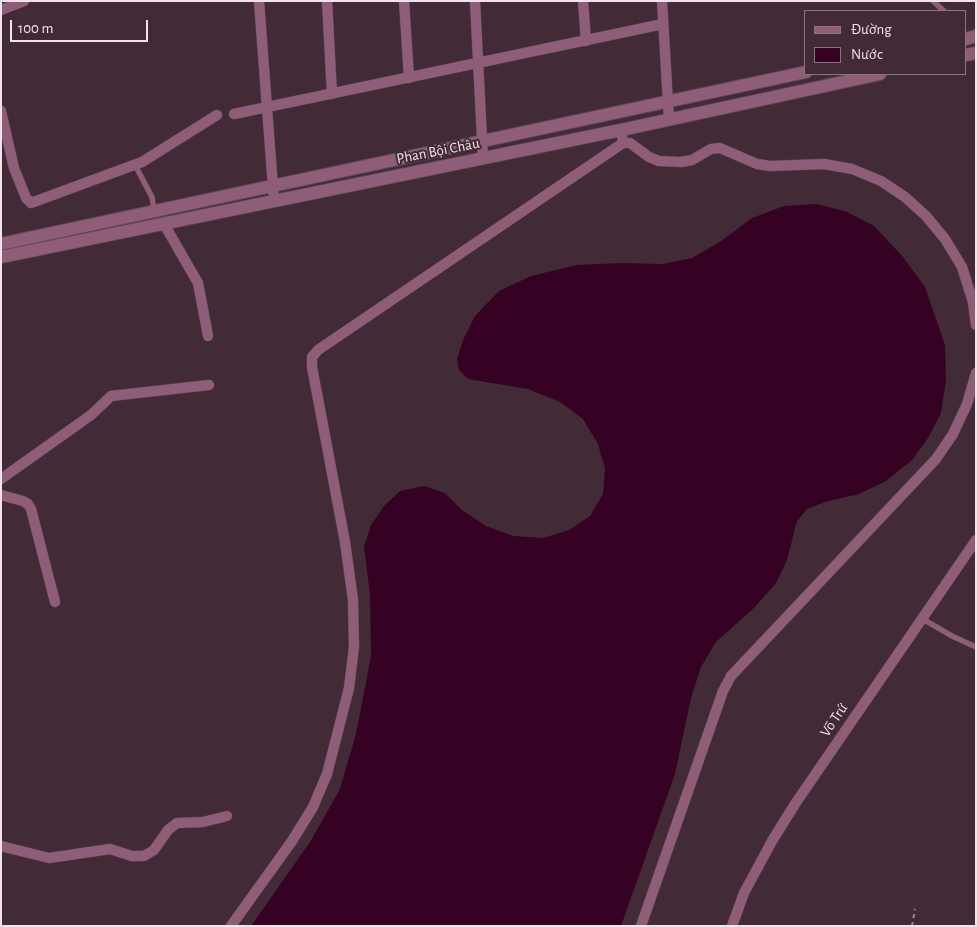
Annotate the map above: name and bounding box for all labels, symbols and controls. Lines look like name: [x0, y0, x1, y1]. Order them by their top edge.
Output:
scale bar: [12, 10, 150, 42]
legend: [804, 10, 967, 75]
text: 100 m: [18, 21, 53, 36]
text: Đường: [851, 22, 891, 37]
text: Nước: [851, 47, 883, 62]
street label: Phan Bội Châu: [395, 134, 481, 168]
street label: Võ Trứ: [816, 700, 852, 740]

